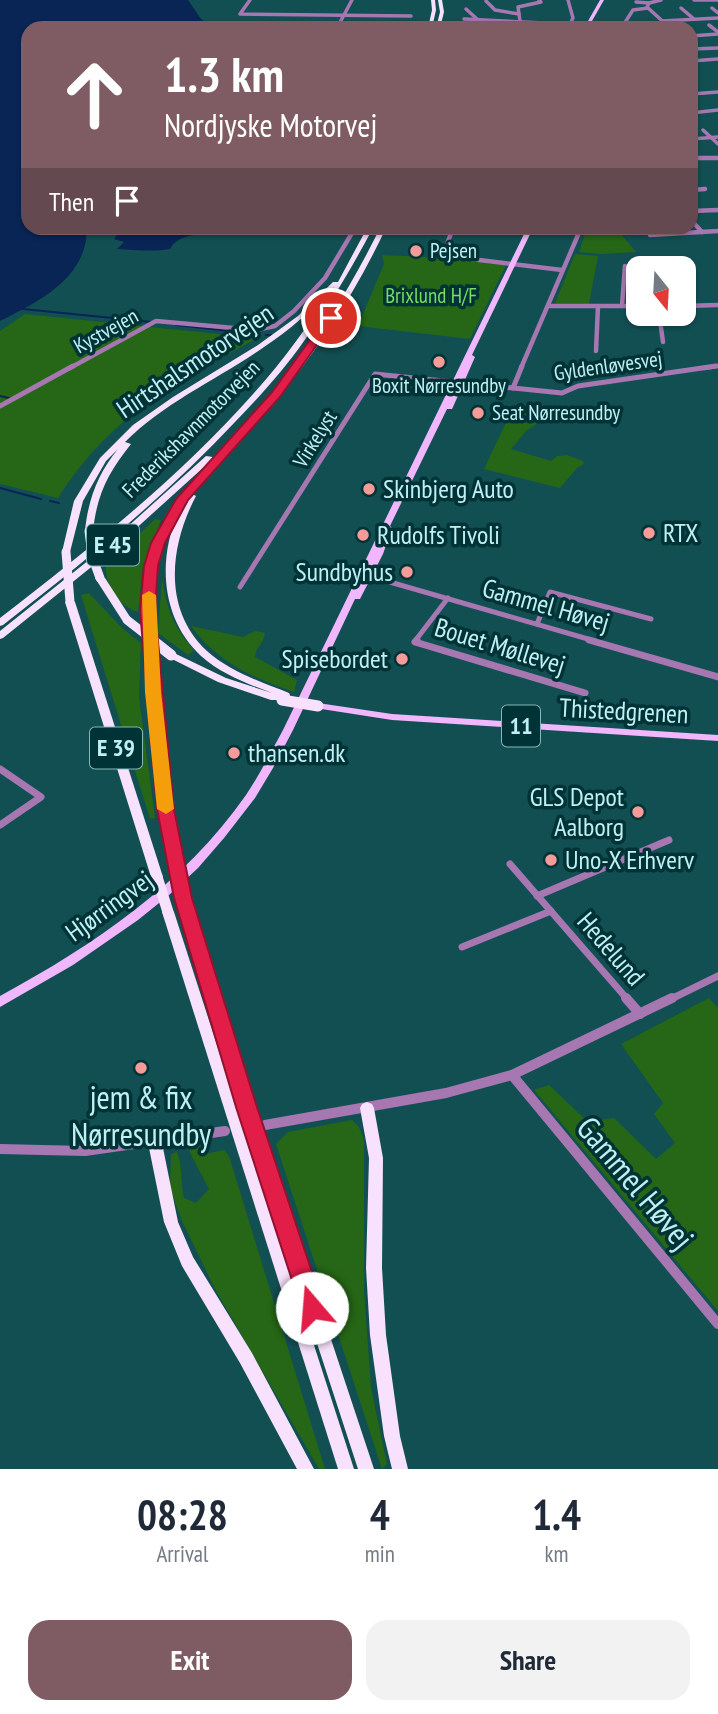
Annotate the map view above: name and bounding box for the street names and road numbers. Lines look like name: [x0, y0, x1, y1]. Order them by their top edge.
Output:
street label: Hirtshalsmotorvejen: [110, 296, 279, 425]
street label: Kystvejen: [69, 302, 143, 359]
street label: Gyldenløvesvej: [552, 345, 664, 386]
street label: Frederikshavnmotorvejen: [116, 354, 265, 503]
street label: Virkelyst: [286, 405, 343, 473]
road number: E 45: [87, 524, 139, 566]
street label: Gammel Høvej: [479, 571, 614, 638]
street label: Bouet Møllevej: [431, 610, 569, 681]
street label: Thistedgrenen: [559, 691, 689, 730]
road number: 11: [502, 706, 540, 746]
road number: E 39: [90, 728, 142, 768]
street label: Hjørringvej: [59, 863, 159, 948]
street label: Hedelund: [570, 905, 652, 992]
street label: Gammel Høvej: [568, 1107, 704, 1258]

